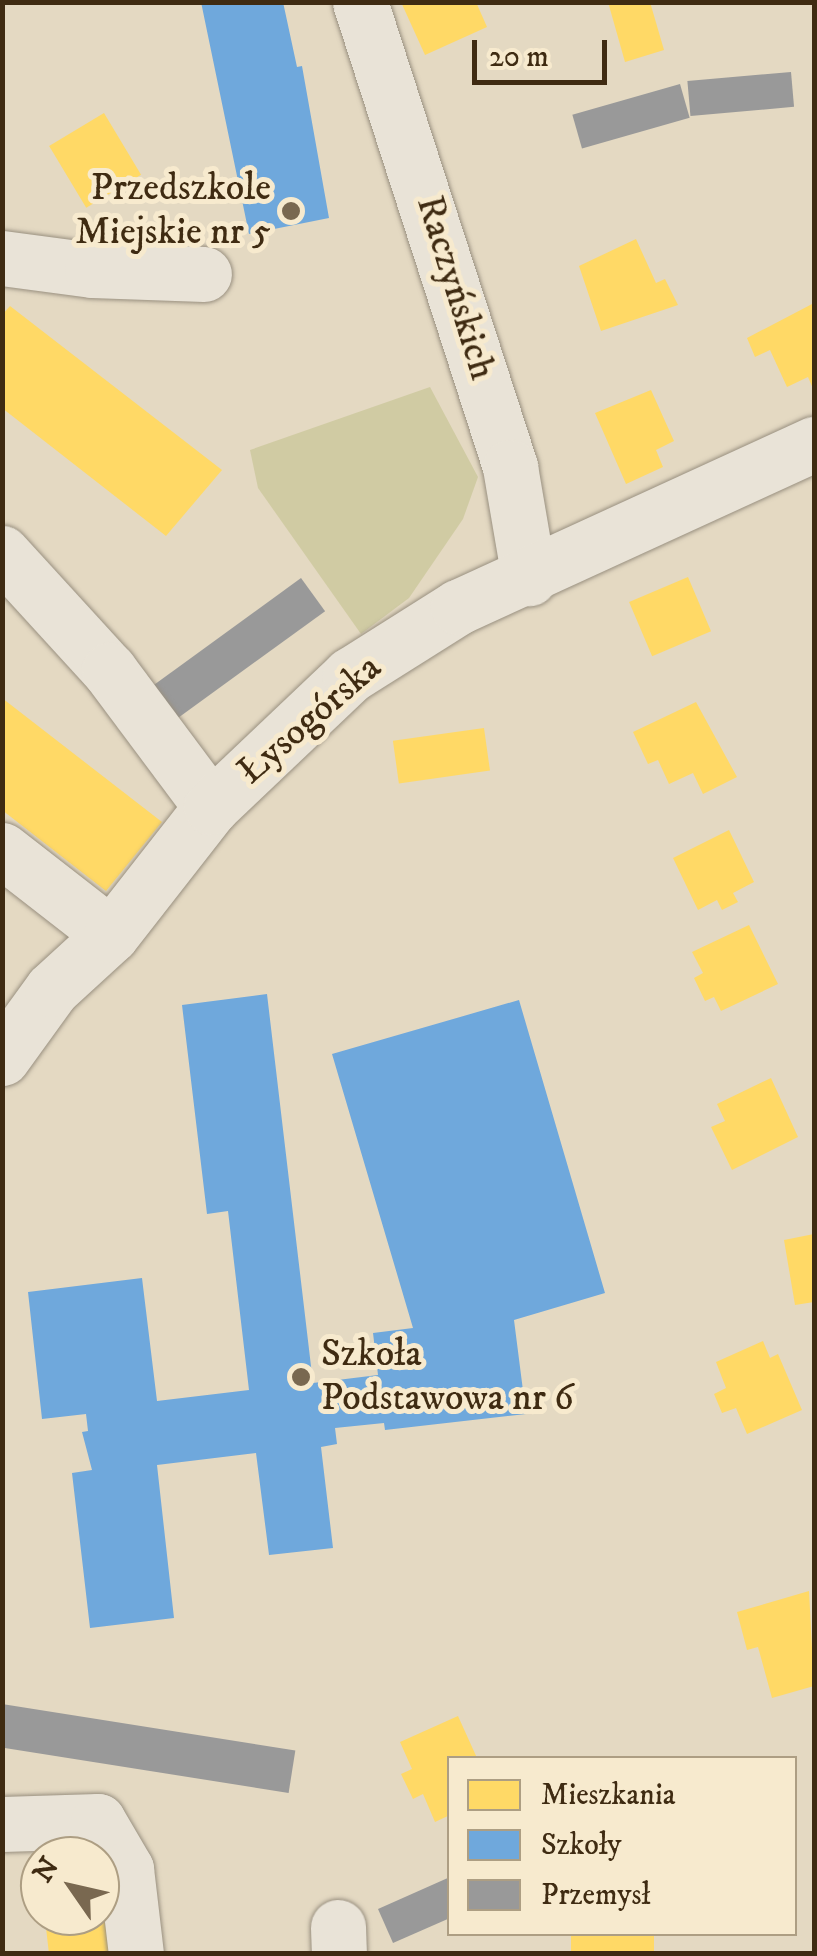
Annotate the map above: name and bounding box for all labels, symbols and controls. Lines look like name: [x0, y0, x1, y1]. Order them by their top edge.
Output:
scale bar: [477, 20, 612, 82]
text: 20 m: [489, 39, 549, 76]
place label: Przedszkole Miejskie nr 5: [75, 166, 271, 255]
street label: Raczyńskich: [405, 191, 505, 385]
marker: Przedszkole Miejskie nr 5: [280, 200, 302, 222]
street label: Łysogórska: [229, 645, 391, 795]
place label: Szkoła Podstawowa nr 6: [321, 1332, 574, 1422]
marker: Szkoła Podstawowa nr 6: [290, 1366, 312, 1388]
legend: [447, 1756, 797, 1936]
text: Mieszkania: [541, 1777, 675, 1814]
text: Szkoły: [541, 1827, 622, 1864]
north arrow: [20, 1836, 120, 1936]
text: N: [25, 1851, 67, 1889]
text: Przemysł: [541, 1877, 651, 1914]

